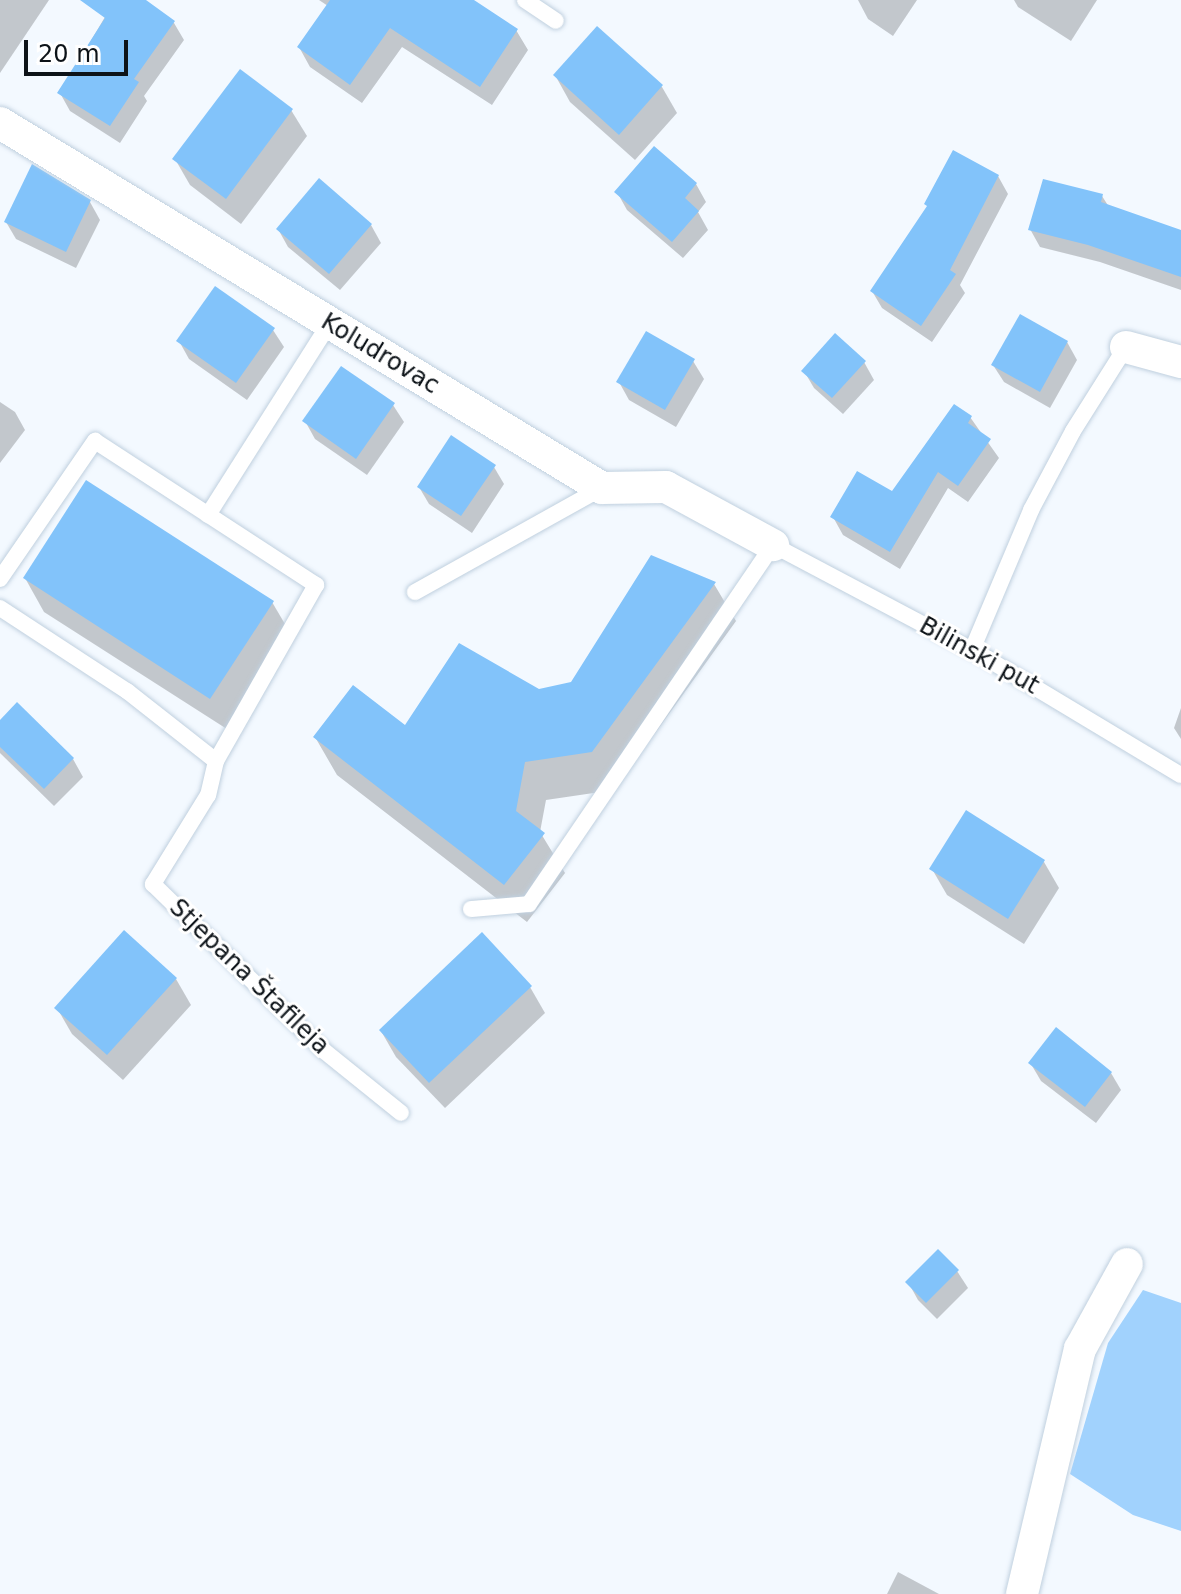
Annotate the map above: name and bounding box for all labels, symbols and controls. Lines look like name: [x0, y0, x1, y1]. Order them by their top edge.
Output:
scale bar: [28, 24, 132, 74]
text: 20 m: [38, 40, 100, 68]
street label: Koludrovac: [316, 308, 444, 400]
street label: Bilinski put: [914, 611, 1044, 701]
street label: Stjepana Štafileja: [163, 893, 335, 1061]

